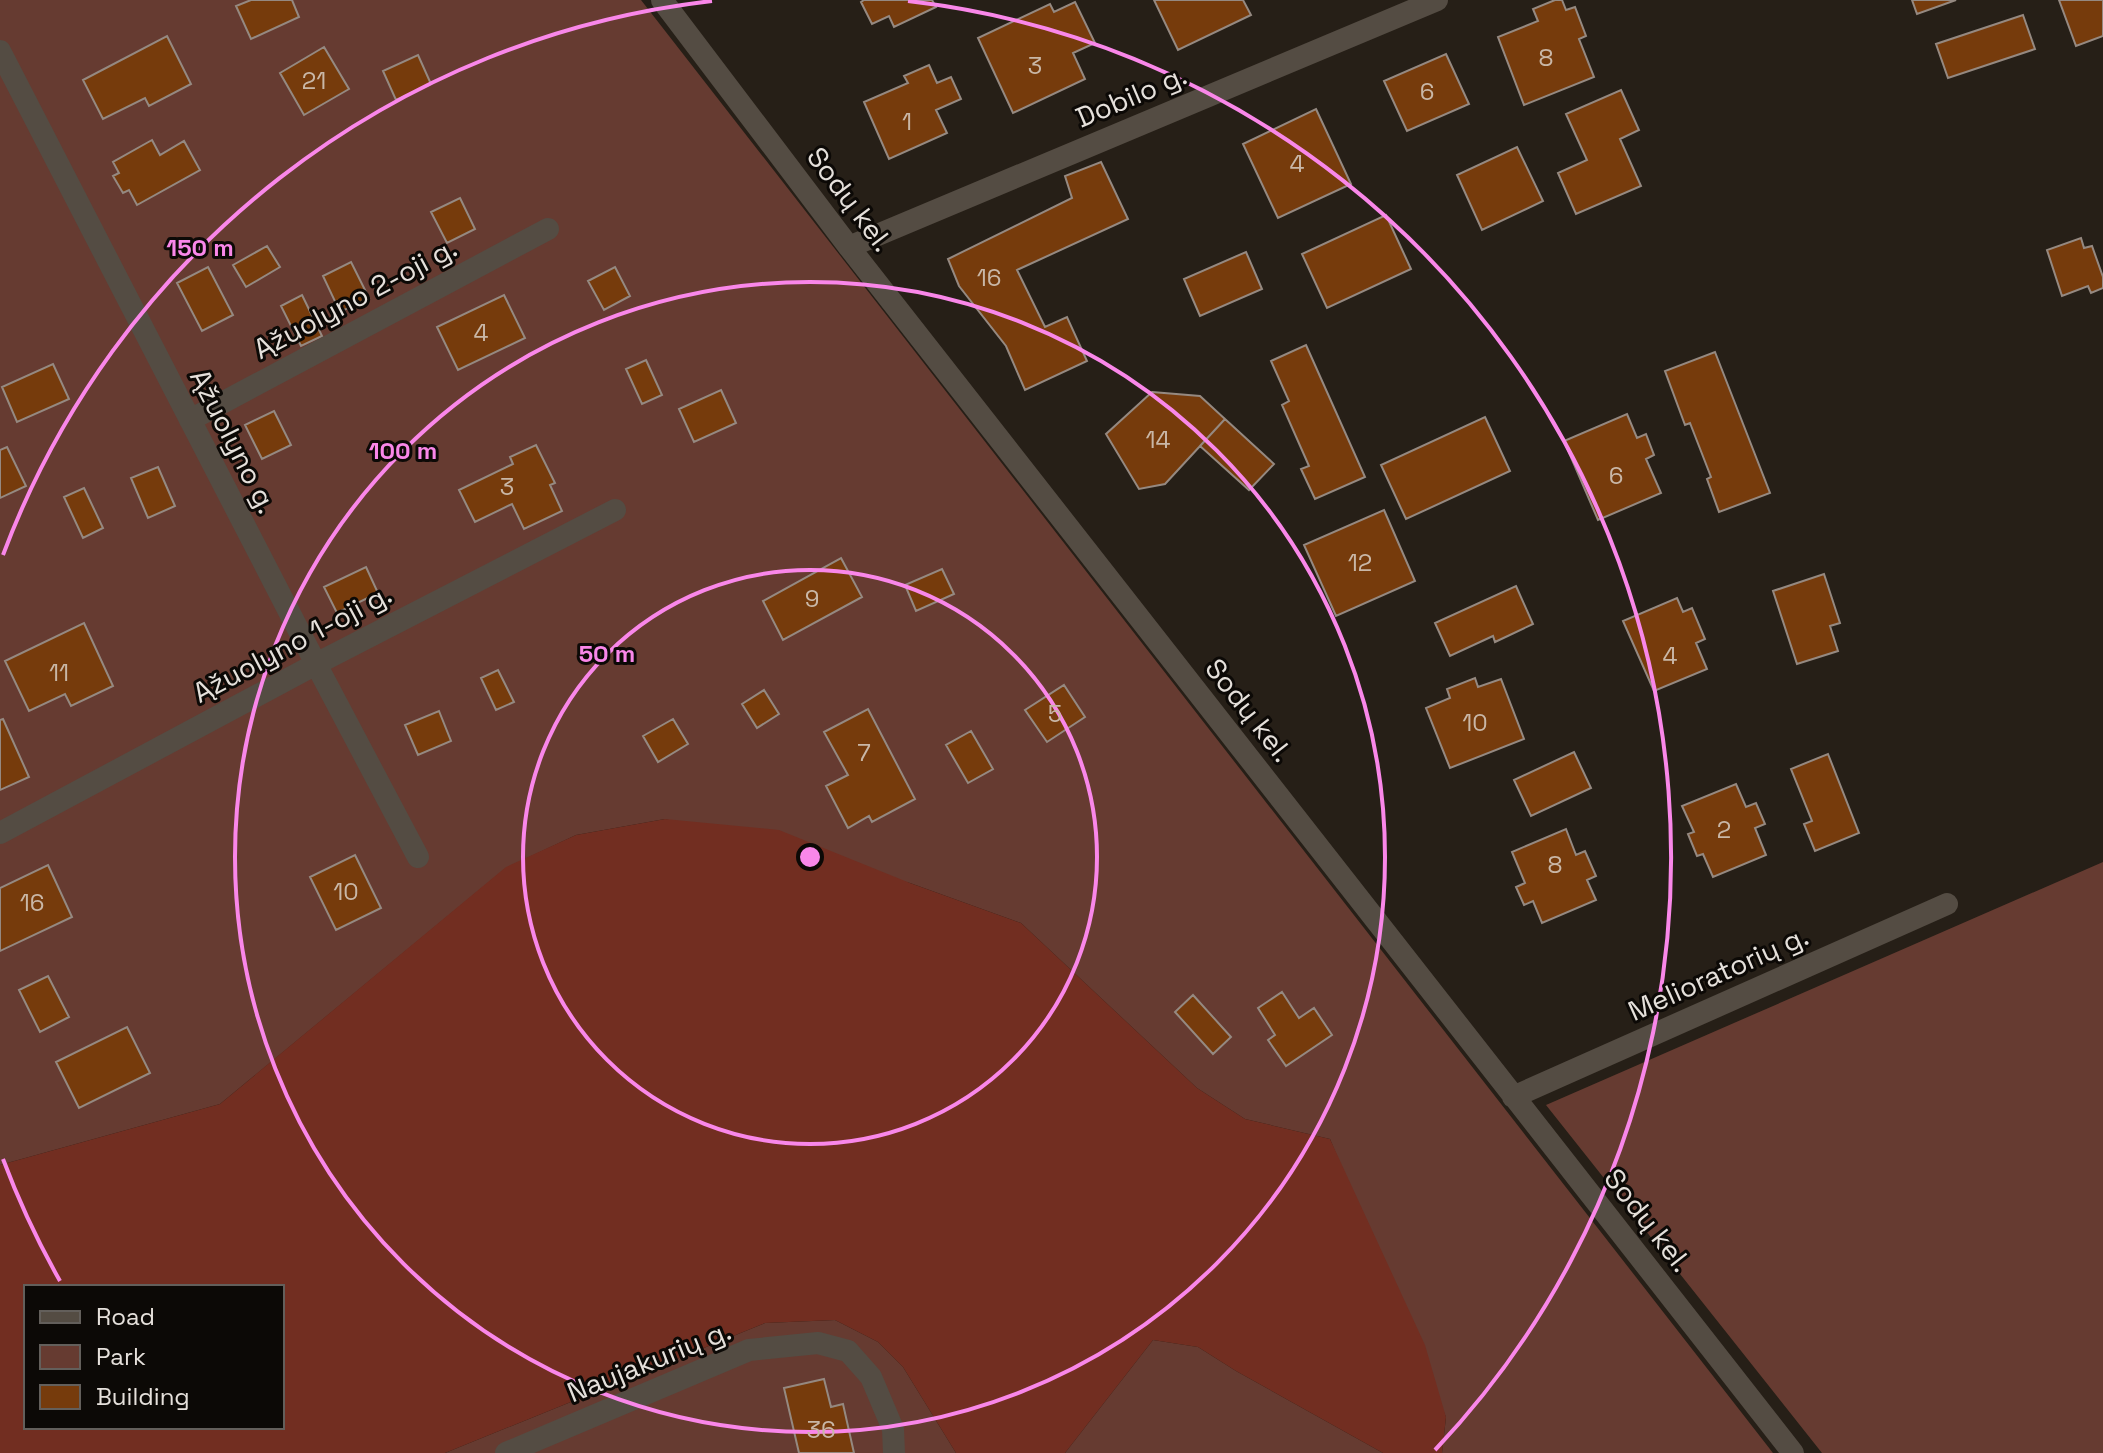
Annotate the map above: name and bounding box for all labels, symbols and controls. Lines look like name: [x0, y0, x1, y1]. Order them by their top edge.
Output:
house number: 8: [1539, 42, 1553, 73]
house number: 3: [1028, 50, 1042, 81]
street label: Dobilo g.: [1070, 57, 1192, 135]
house number: 21: [302, 65, 326, 96]
house number: 6: [1420, 76, 1434, 107]
house number: 1: [902, 106, 912, 137]
street label: Sodų kel.: [799, 140, 901, 258]
house number: 4: [1290, 148, 1305, 179]
street label: Ąžuolyno 2-oji g.: [247, 229, 463, 367]
text: 150 m: [166, 232, 234, 263]
house number: 16: [977, 262, 1001, 293]
house number: 4: [474, 317, 489, 348]
street label: Ąžuolyno g.: [182, 363, 286, 519]
house number: 14: [1145, 424, 1171, 455]
text: 100 m: [369, 435, 437, 466]
house number: 6: [1609, 460, 1623, 491]
house number: 3: [500, 471, 514, 502]
house number: 12: [1348, 547, 1372, 578]
street label: Ąžuolyno 1-oji g.: [186, 575, 398, 711]
house number: 9: [805, 583, 819, 614]
text: 50 m: [579, 638, 635, 669]
house number: 4: [1663, 640, 1678, 671]
street label: Sodų kel.: [1197, 651, 1301, 769]
house number: 11: [49, 657, 69, 688]
house number: 5: [1048, 698, 1062, 729]
house number: 10: [1462, 707, 1488, 738]
house number: 7: [857, 737, 871, 768]
house number: 2: [1717, 814, 1731, 845]
centre of rings: [796, 843, 824, 871]
house number: 8: [1548, 849, 1562, 880]
house number: 10: [333, 876, 359, 907]
house number: 16: [20, 887, 44, 918]
street label: Melioratorių g.: [1622, 917, 1814, 1029]
street label: Sodų kel.: [1596, 1161, 1700, 1279]
legend: [24, 1285, 284, 1429]
text: Road: [96, 1301, 155, 1332]
street label: Naujakurių g.: [562, 1312, 736, 1410]
text: Park: [96, 1341, 146, 1372]
text: Building: [96, 1381, 190, 1412]
house number: 36: [806, 1414, 836, 1445]

